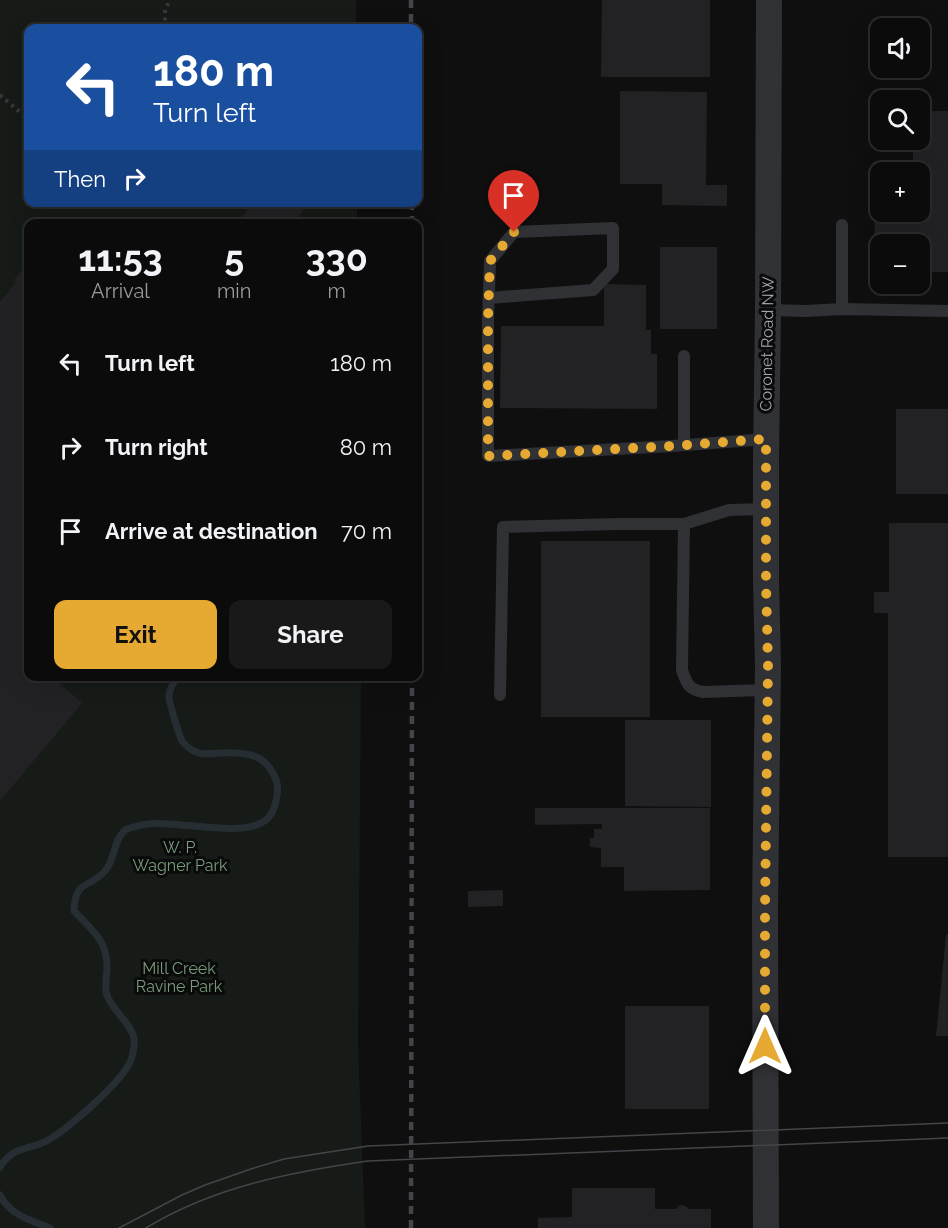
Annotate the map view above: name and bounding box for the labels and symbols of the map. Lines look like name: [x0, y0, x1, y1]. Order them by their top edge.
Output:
pin: [488, 170, 539, 232]
street label: Coronet Road NW: [756, 276, 778, 412]
park label: W. P. Wagner Park: [132, 838, 228, 875]
park label: Mill Creek Ravine Park: [136, 959, 223, 996]
position arrow: [733, 1014, 797, 1078]

